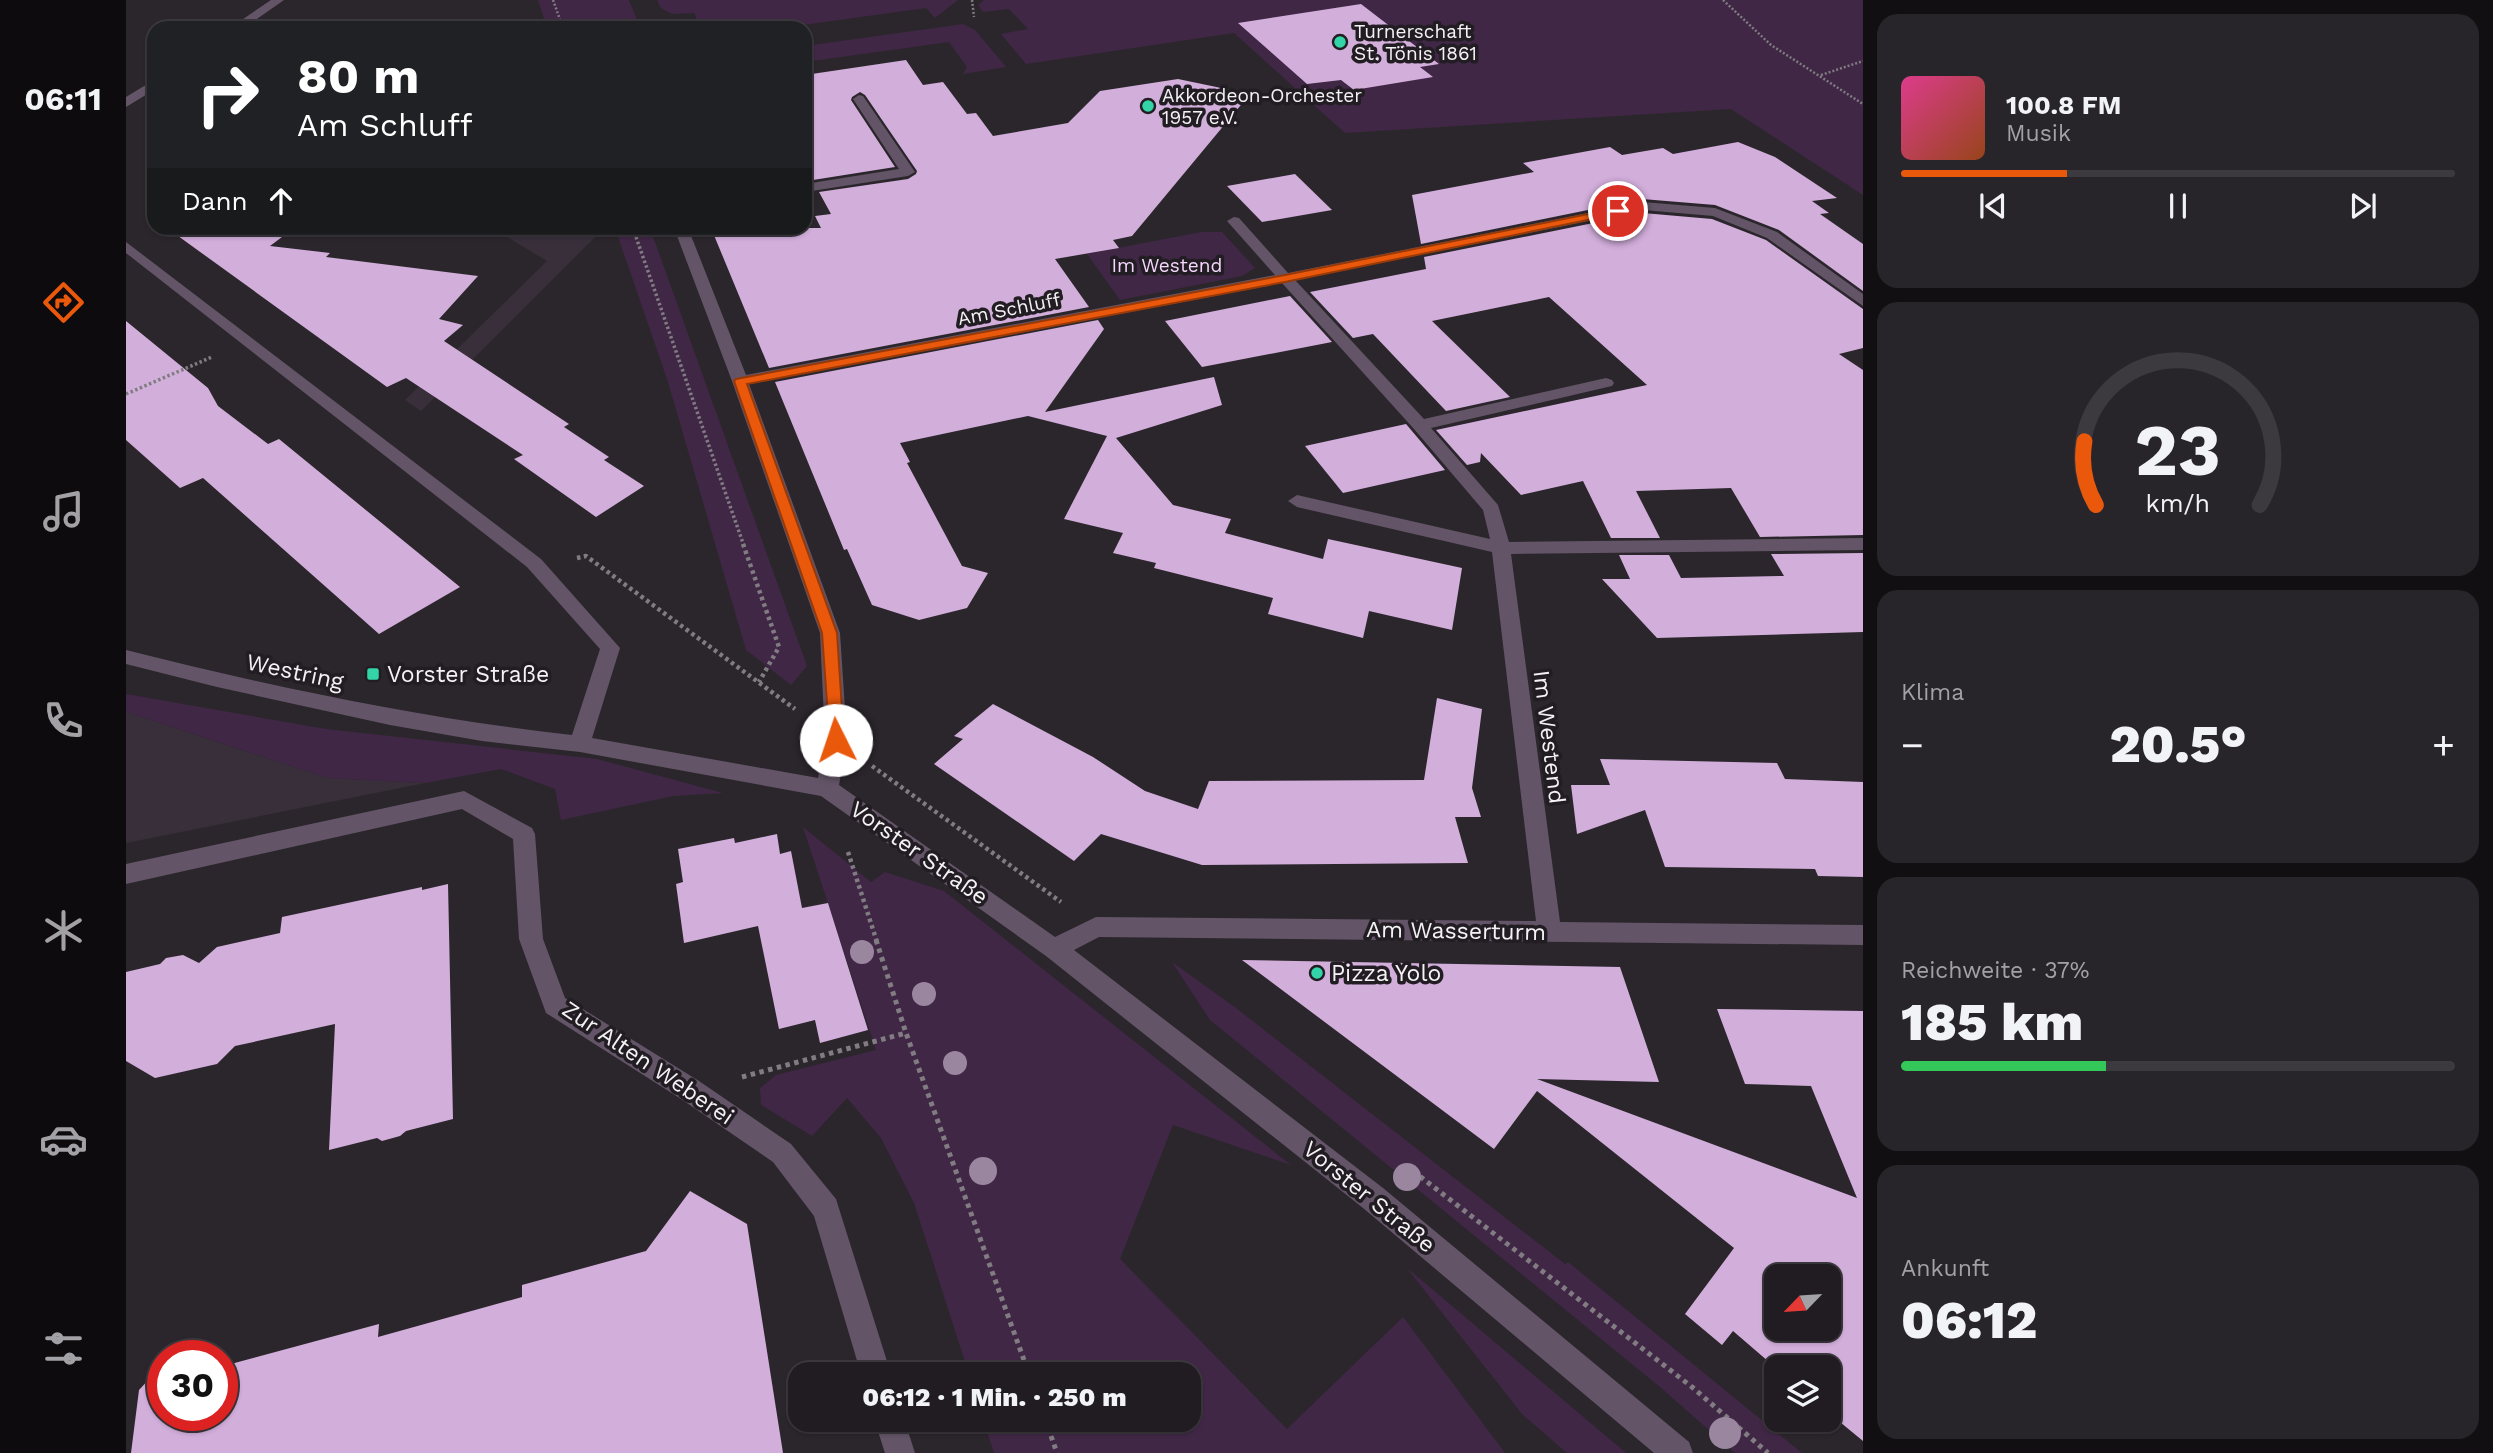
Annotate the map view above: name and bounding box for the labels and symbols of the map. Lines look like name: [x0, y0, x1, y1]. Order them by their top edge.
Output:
place label: Turnerschaft St. Tönis 1861: [1354, 20, 1477, 65]
marker: Turnerschaft St. Tönis 1861: [1332, 34, 1348, 50]
place label: Akkordeon-Orchester 1957 e.V.: [1162, 84, 1362, 129]
marker: Akkordeon-Orchester 1957 e.V.: [1140, 98, 1156, 114]
pin: [1588, 181, 1648, 241]
park label: Im Westend: [1112, 254, 1222, 277]
street label: Am Schluff: [956, 288, 1062, 330]
street label: Westring: [244, 649, 347, 696]
place label: Vorster Straße: [387, 661, 549, 688]
marker: Vorster Straße: [365, 666, 381, 682]
street label: Im Westend: [1527, 669, 1571, 805]
position arrow: [799, 703, 873, 777]
street label: Vorster Straße: [845, 795, 993, 911]
street label: Am Wasserturm: [1366, 916, 1546, 946]
place label: Pizza Yolo: [1331, 960, 1441, 987]
marker: Pizza Yolo: [1309, 965, 1325, 981]
street label: Zur Alten Weberei: [557, 996, 739, 1130]
street label: Vorster Straße: [1297, 1135, 1441, 1259]
north arrow: [1764, 1264, 1841, 1340]
speed limit sign: 30: [147, 1340, 238, 1431]

